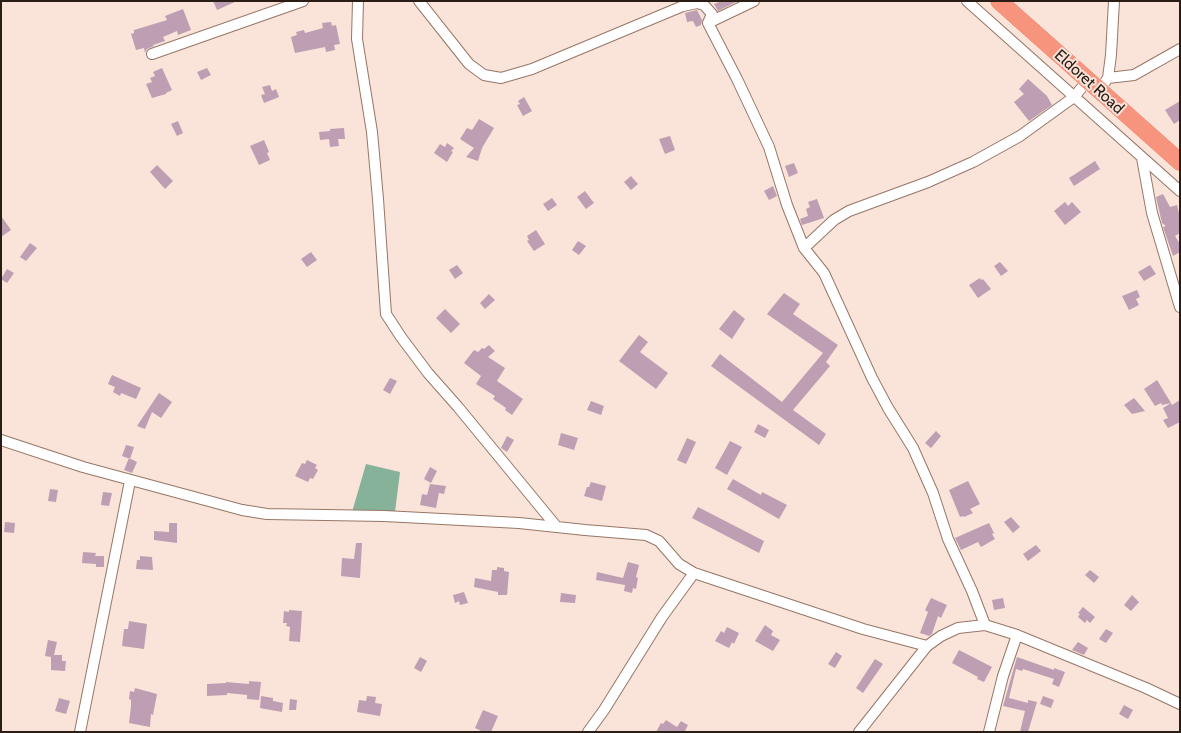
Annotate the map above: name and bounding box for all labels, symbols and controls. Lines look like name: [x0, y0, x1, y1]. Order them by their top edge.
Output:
street label: Eldoret Road: [1050, 46, 1128, 118]

